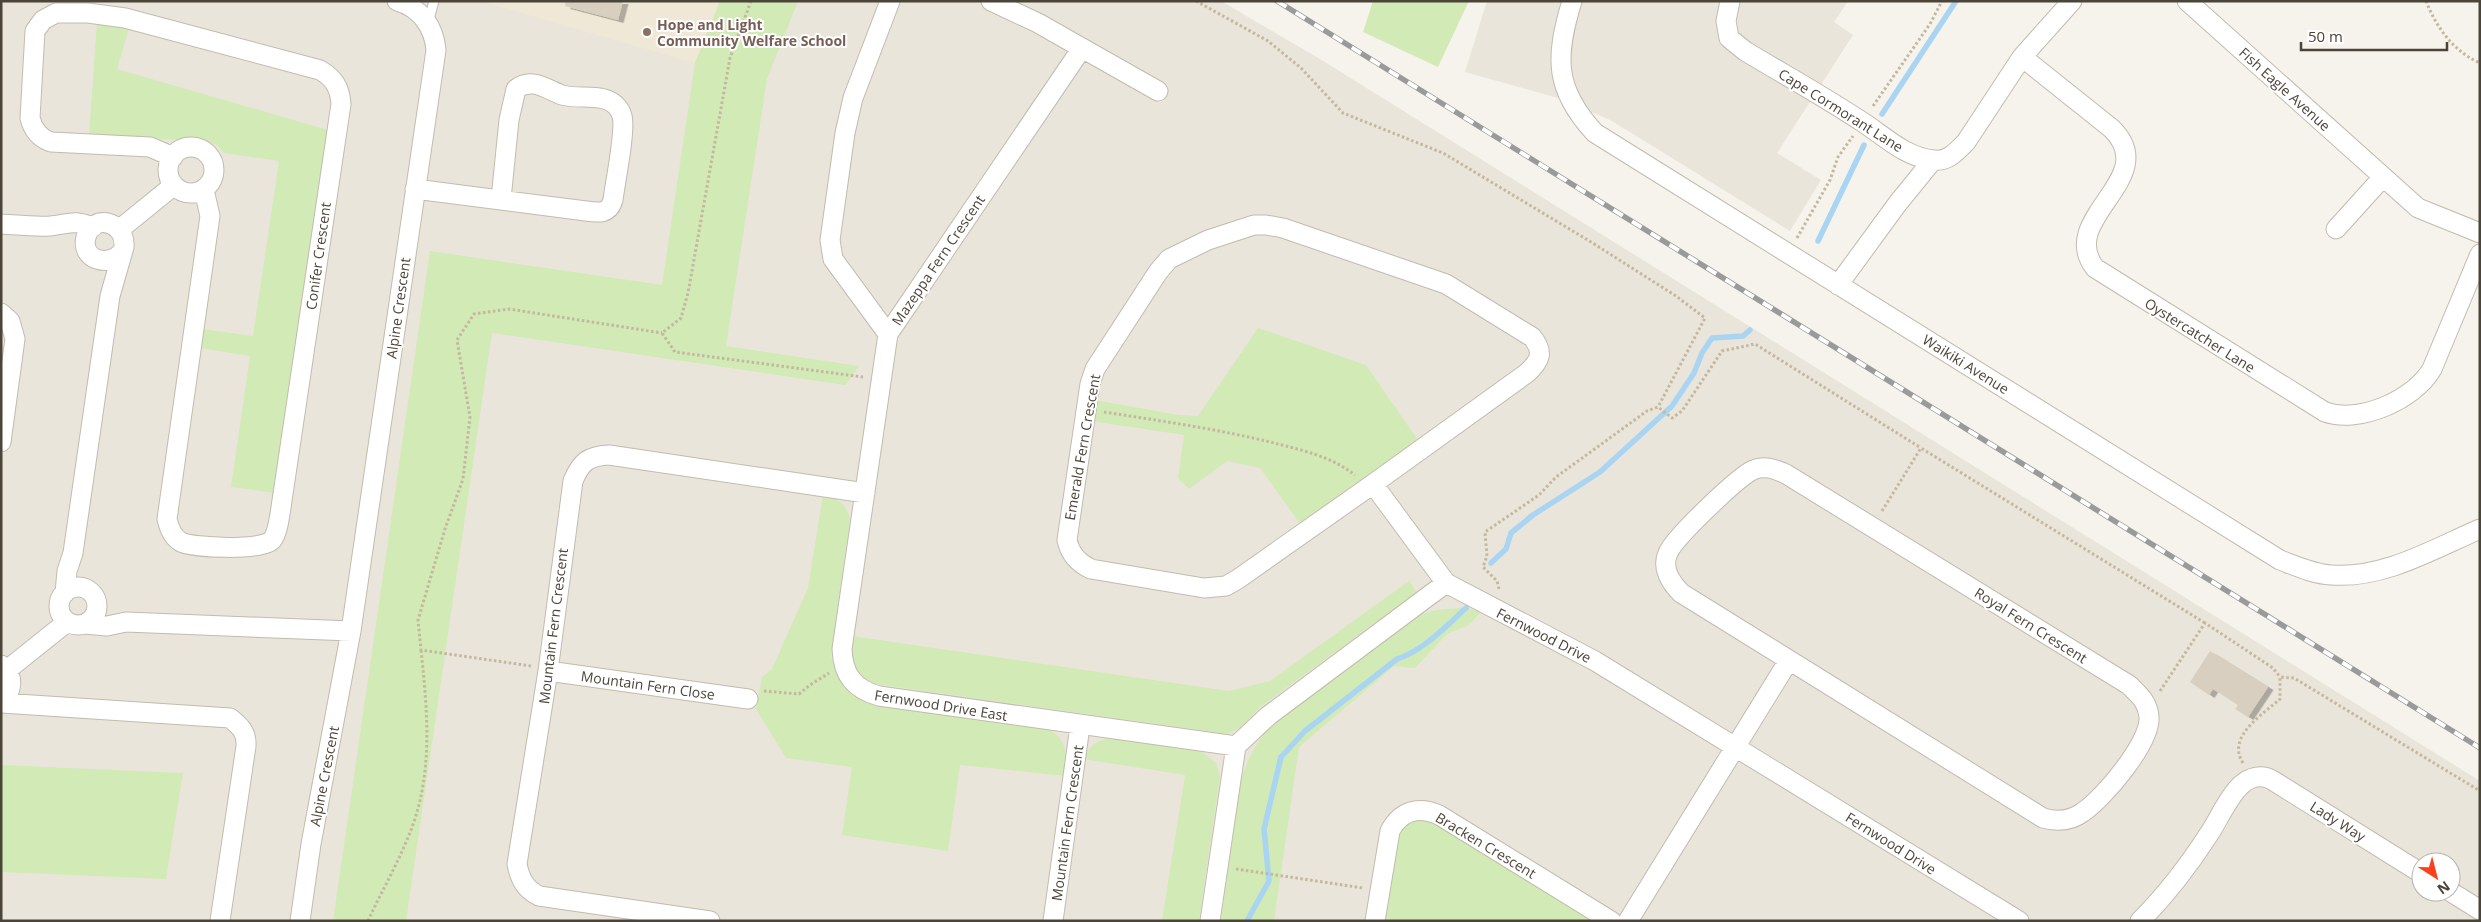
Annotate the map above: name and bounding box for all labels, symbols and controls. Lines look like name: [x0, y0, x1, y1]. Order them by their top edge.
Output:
place label: Hope and Light Community Welfare School: [657, 15, 846, 50]
scale bar: [2301, 20, 2447, 52]
marker: Hope and Light Community Welfare School: [641, 26, 653, 38]
text: 50 m: [2308, 26, 2343, 46]
street label: Fish Eagle Avenue: [2235, 43, 2335, 135]
street label: Cape Cormorant Lane: [1775, 64, 1907, 156]
street label: Mazeppa Fern Crescent: [887, 191, 989, 329]
street label: Conifer Crescent: [301, 201, 335, 311]
street label: Alpine Crescent: [382, 256, 414, 360]
street label: Oystercatcher Lane: [2141, 293, 2259, 377]
street label: Waikiki Avenue: [1919, 330, 2013, 398]
street label: Emerald Fern Crescent: [1060, 372, 1104, 522]
street label: Mountain Fern Crescent: [534, 547, 572, 705]
street label: Royal Fern Crescent: [1971, 583, 2091, 667]
street label: Fernwood Drive: [1494, 603, 1595, 667]
street label: Mountain Fern Close: [580, 666, 716, 704]
street label: Fernwood Drive East: [873, 685, 1009, 725]
street label: Alpine Crescent: [305, 724, 343, 828]
street label: Mountain Fern Crescent: [1047, 744, 1087, 902]
street label: Lady Way: [2307, 797, 2370, 846]
street label: Bracken Crescent: [1432, 808, 1540, 882]
street label: Fernwood Drive: [1842, 808, 1940, 879]
north arrow: [2411, 852, 2461, 902]
text: N: [2434, 877, 2454, 899]

